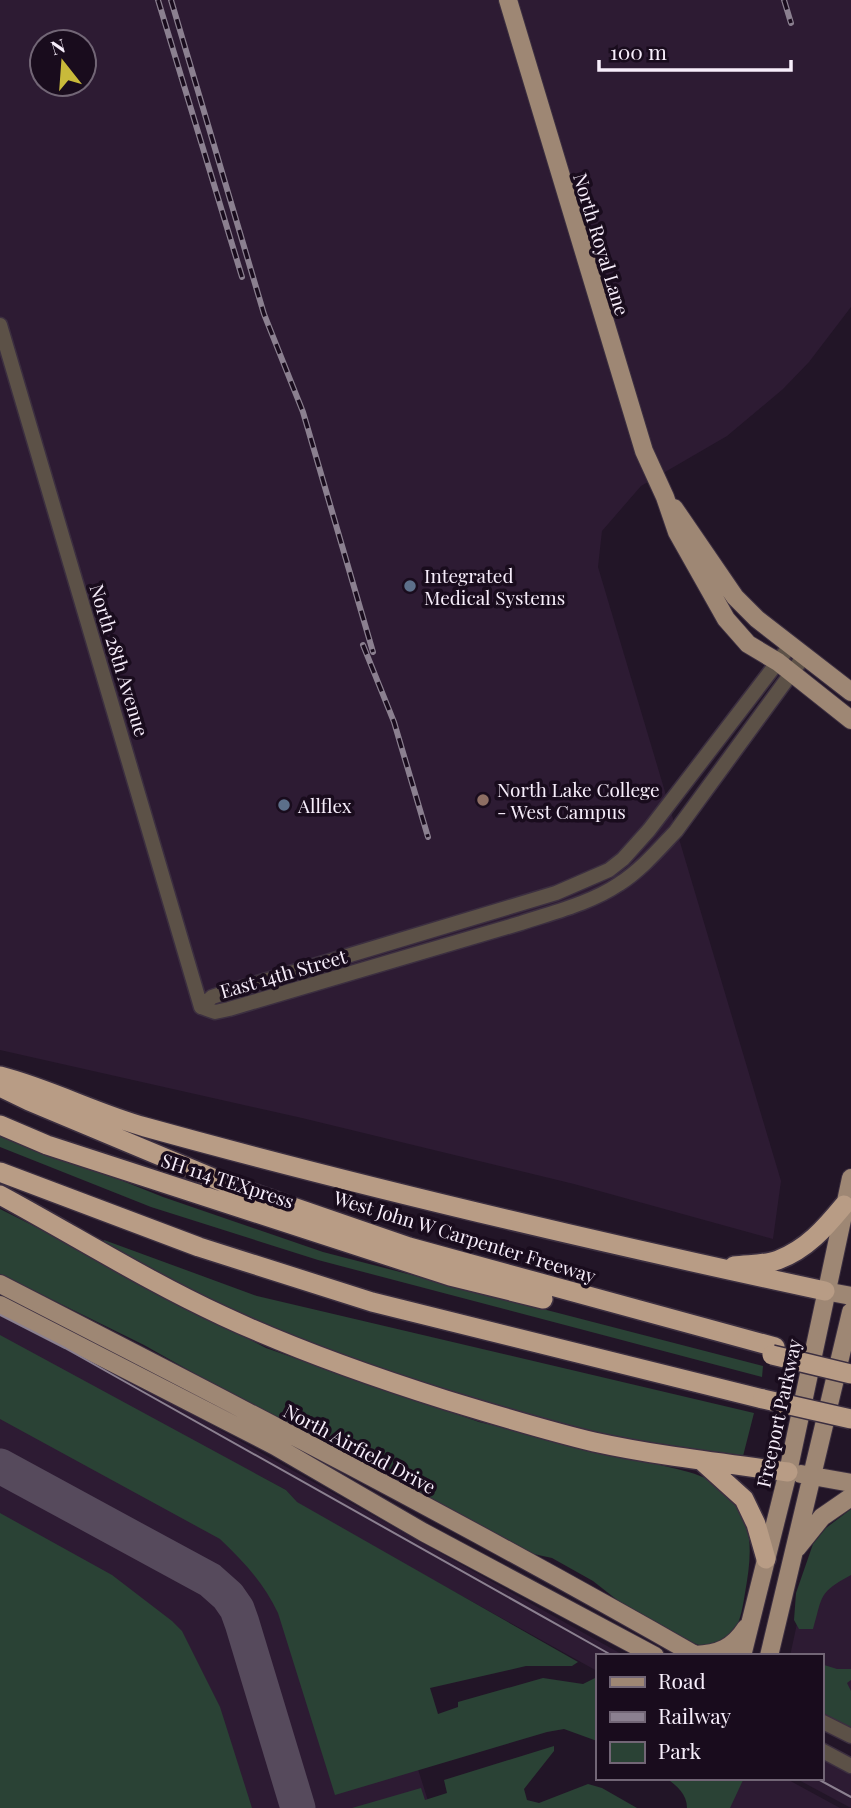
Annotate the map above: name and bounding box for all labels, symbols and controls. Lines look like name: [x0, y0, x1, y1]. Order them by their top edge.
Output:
north arrow: [28, 28, 98, 98]
scale bar: [599, 28, 792, 72]
text: N: [47, 31, 68, 60]
text: 100 m: [610, 37, 667, 65]
street label: North Royal Lane: [568, 170, 636, 318]
place label: Integrated Medical Systems: [424, 562, 565, 610]
marker: Integrated Medical Systems: [402, 578, 418, 594]
street label: North 28th Avenue: [84, 581, 156, 739]
place label: North Lake College - West Campus: [497, 776, 660, 824]
place label: Allflex: [297, 792, 352, 818]
marker: North Lake College - West Campus: [475, 792, 491, 808]
marker: Allflex: [276, 797, 292, 813]
street label: East 14th Street: [217, 942, 350, 1004]
street label: SH 114 TEXpress: [158, 1146, 298, 1214]
street label: West John W Carpenter Freeway: [330, 1183, 600, 1288]
street label: Freeport Parkway: [750, 1336, 807, 1490]
street label: North Airfield Drive: [279, 1397, 441, 1499]
legend: [596, 1654, 823, 1780]
text: Road: [658, 1666, 706, 1694]
text: Railway: [658, 1701, 732, 1729]
text: Park: [658, 1736, 702, 1764]

